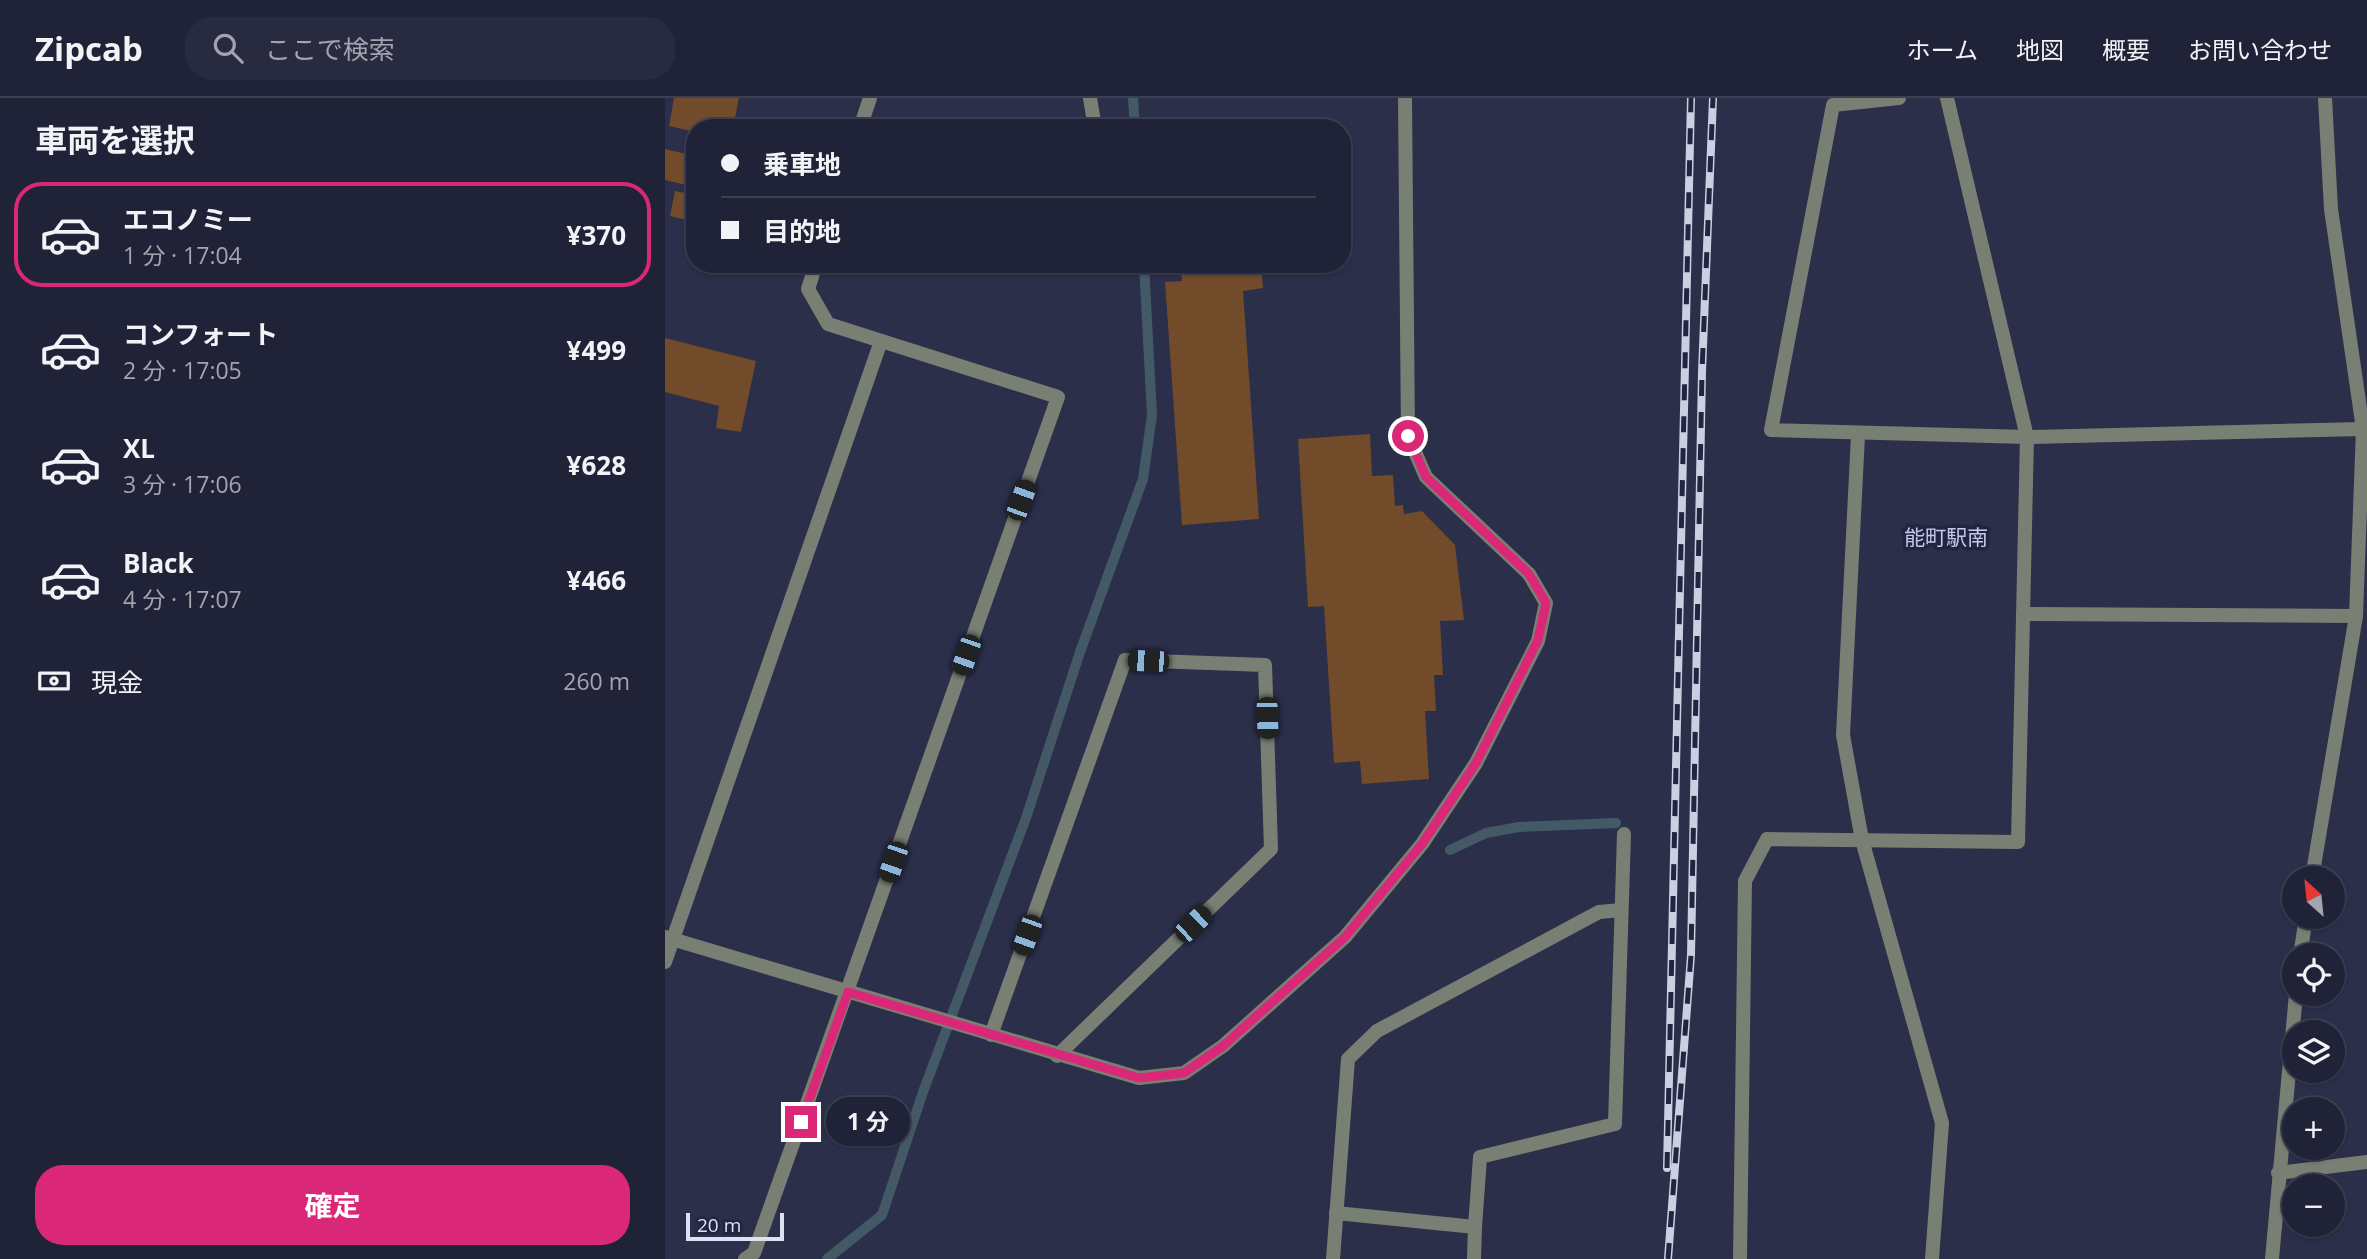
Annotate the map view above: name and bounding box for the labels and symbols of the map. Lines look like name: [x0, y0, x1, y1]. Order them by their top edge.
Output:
route start: [1392, 420, 1424, 452]
car: [1004, 477, 1039, 523]
district label: 能町駅南: [1904, 523, 1988, 551]
car: [950, 632, 983, 678]
car: [1127, 650, 1170, 672]
car: [1256, 697, 1279, 739]
car: [877, 839, 910, 885]
north arrow: [2282, 866, 2345, 929]
car: [1171, 902, 1216, 946]
car: [1010, 912, 1045, 958]
callout: 1 分: [825, 1098, 909, 1146]
route end: [785, 1106, 817, 1138]
scale bar: [686, 1210, 784, 1242]

